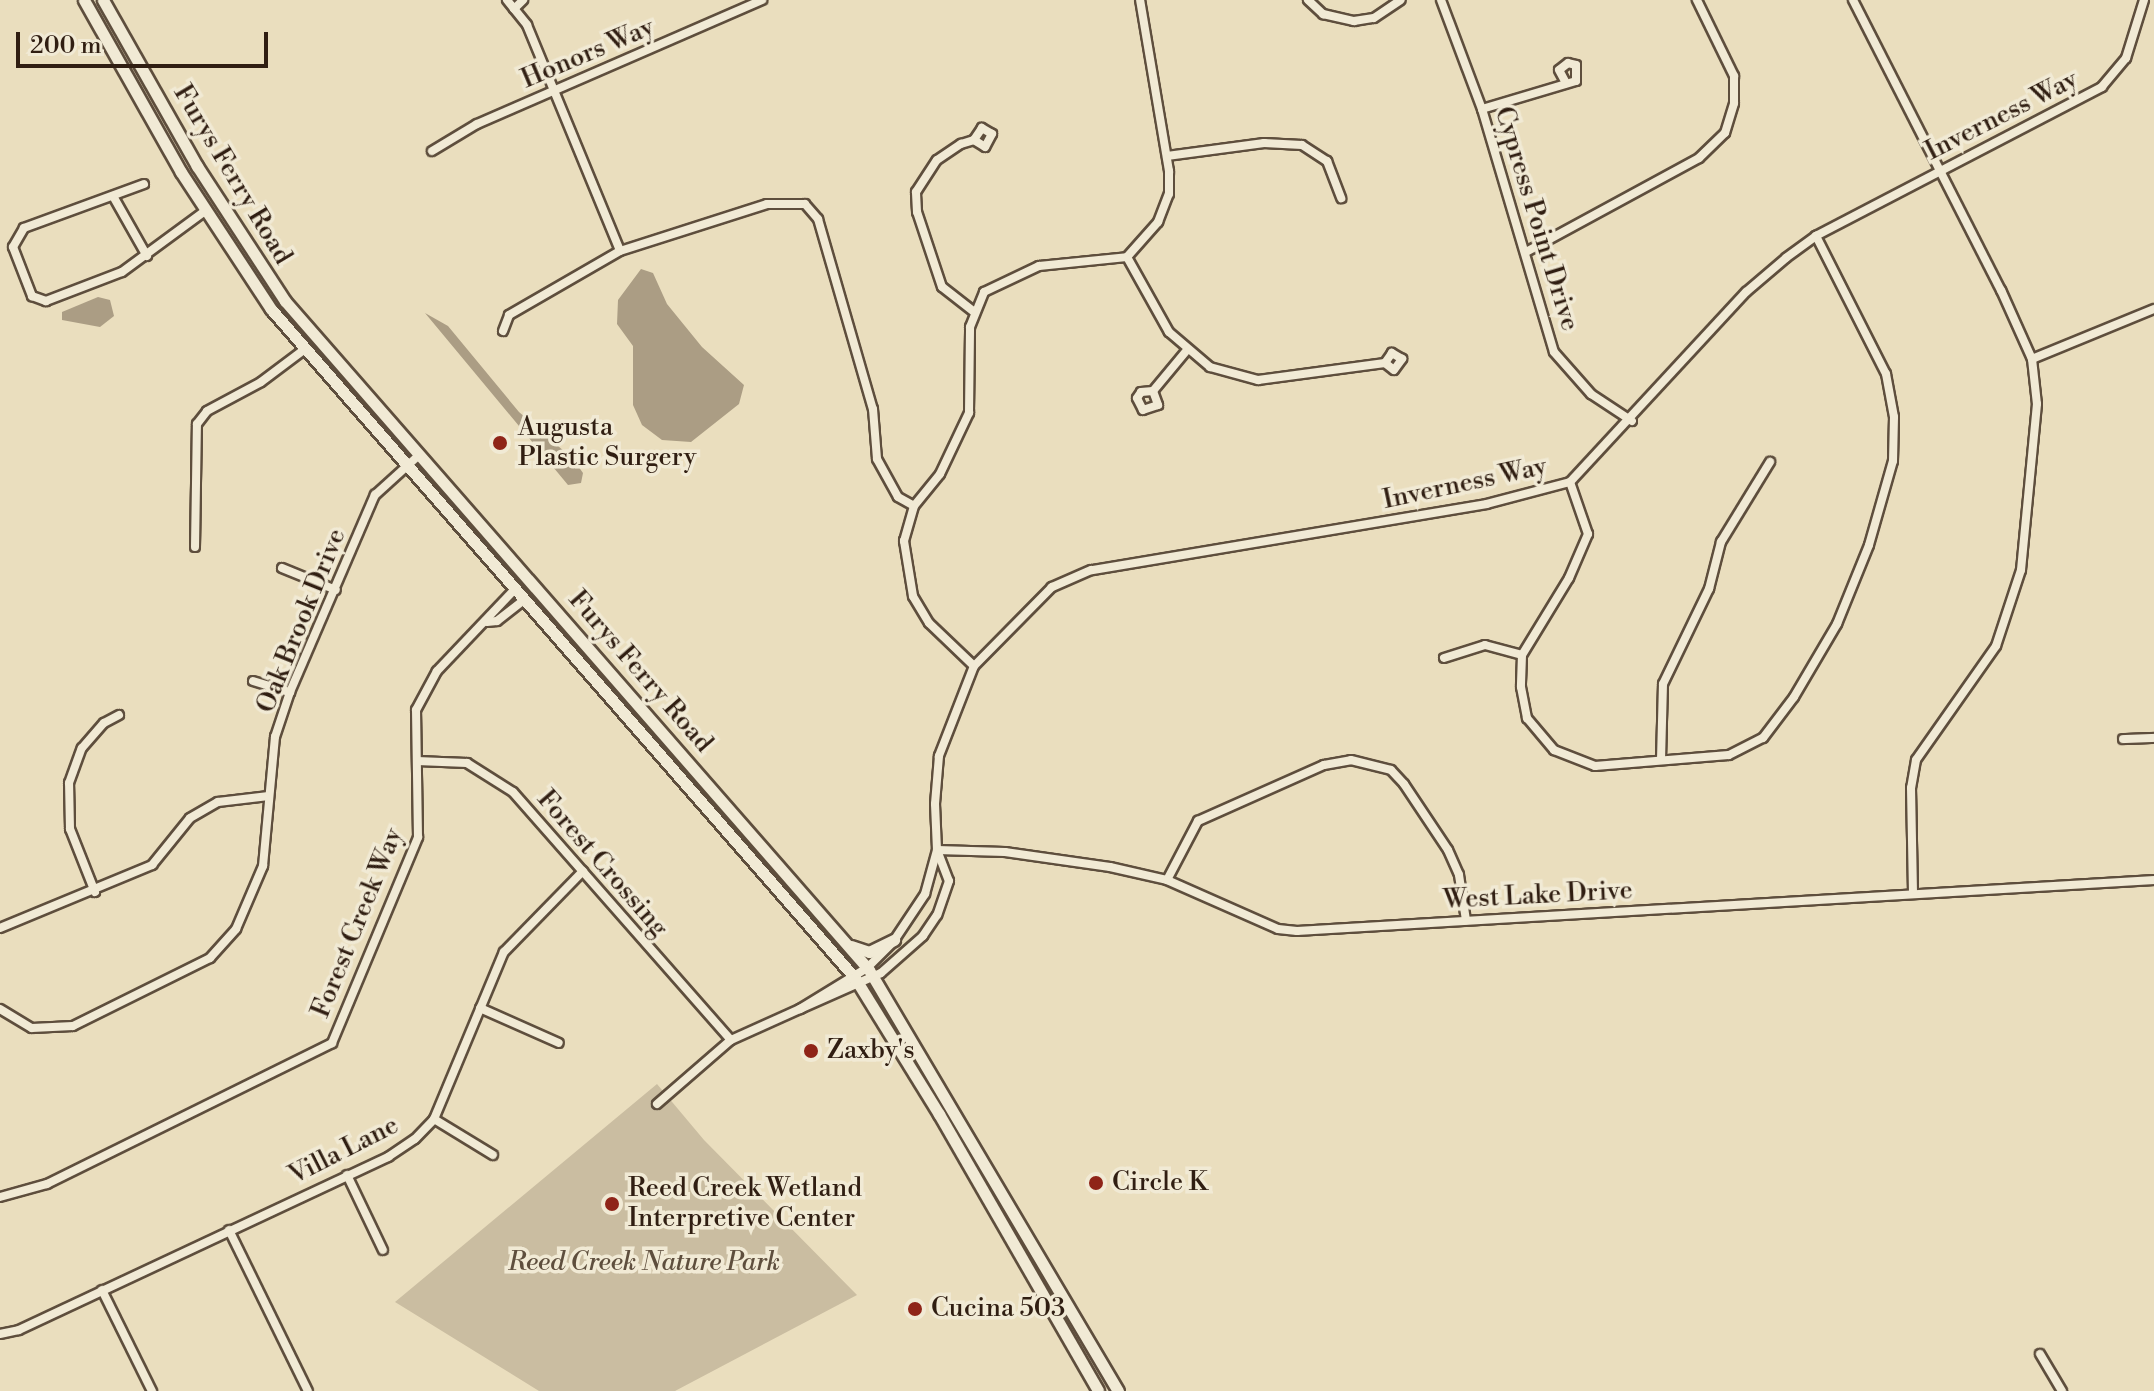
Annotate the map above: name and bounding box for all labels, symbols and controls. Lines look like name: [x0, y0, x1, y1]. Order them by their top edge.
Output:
street label: Honors Way: [517, 12, 659, 96]
scale bar: [20, 16, 272, 66]
text: 200 m: [30, 31, 101, 61]
street label: Inverness Way: [1921, 64, 2083, 168]
street label: Furys Ferry Road: [166, 80, 298, 270]
street label: Cypress Point Drive: [1487, 103, 1585, 335]
place label: Augusta Plastic Surgery: [518, 412, 696, 474]
marker: Augusta Plastic Surgery: [489, 432, 511, 454]
street label: Inverness Way: [1380, 451, 1550, 517]
street label: Oak Brook Drive: [251, 524, 353, 718]
street label: Furys Ferry Road: [561, 585, 719, 759]
street label: Forest Crossing: [530, 784, 674, 944]
street label: Forest Creek Way: [306, 824, 410, 1022]
street label: West Lake Drive: [1443, 875, 1633, 917]
place label: Zaxby's: [827, 1035, 915, 1067]
marker: Zaxby's: [802, 1042, 820, 1060]
street label: Villa Lane: [284, 1110, 404, 1192]
place label: Circle K: [1112, 1167, 1207, 1199]
place label: Reed Creek Wetland Interpretive Center: [628, 1173, 862, 1234]
marker: Circle K: [1087, 1174, 1105, 1192]
marker: Reed Creek Wetland Interpretive Center: [603, 1195, 621, 1213]
park label: Reed Creek Nature Park: [508, 1247, 780, 1279]
place label: Cucina 503: [931, 1293, 1065, 1325]
marker: Cucina 503: [906, 1300, 924, 1318]

